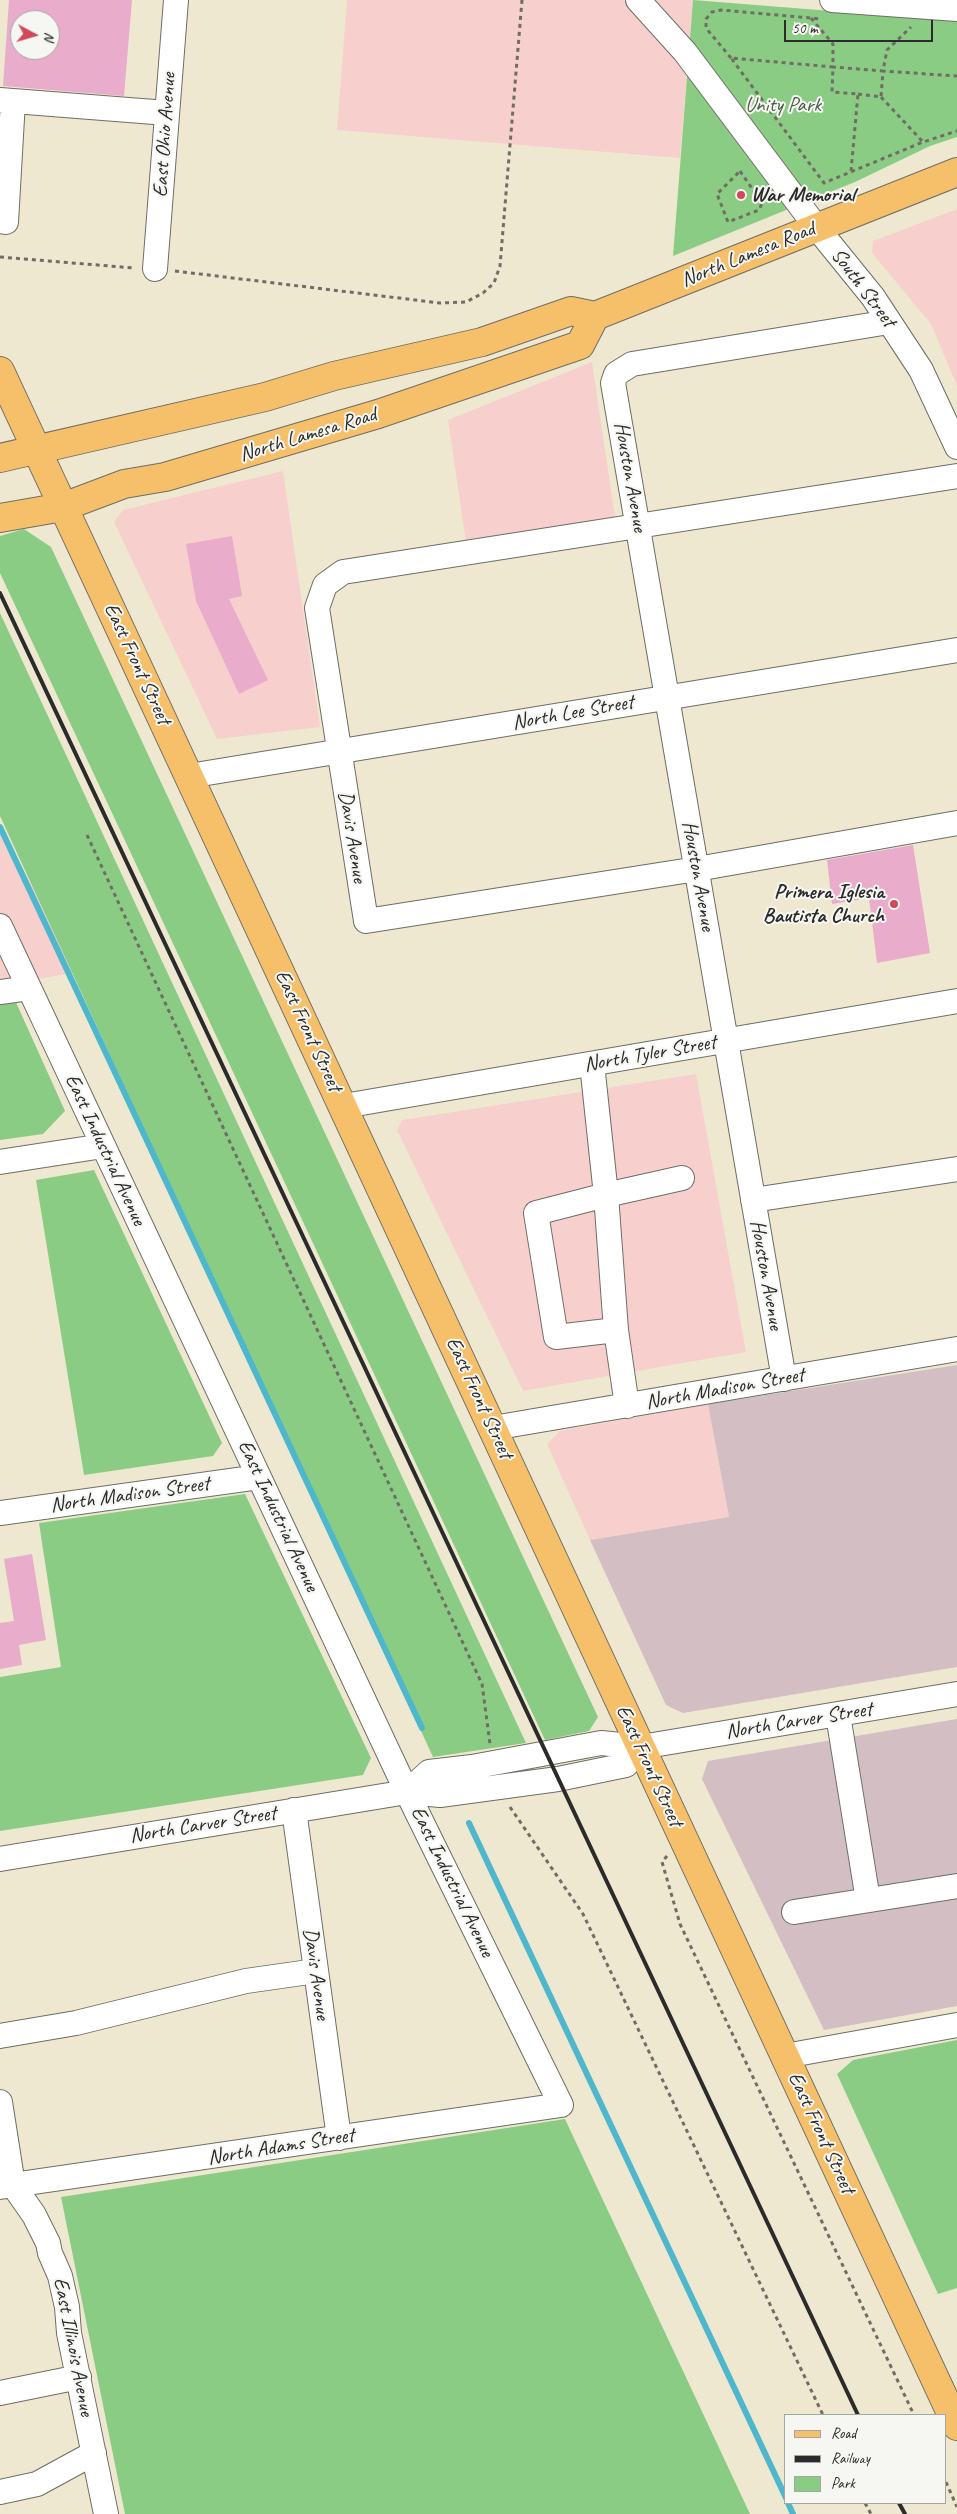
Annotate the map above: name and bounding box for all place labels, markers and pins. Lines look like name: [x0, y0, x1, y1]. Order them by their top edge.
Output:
place label: War Memorial: [751, 182, 855, 208]
marker: War Memorial: [735, 189, 747, 201]
place label: Primera Iglesia Bautista Church: [763, 879, 884, 929]
marker: Primera Iglesia Bautista Church: [888, 898, 900, 910]

